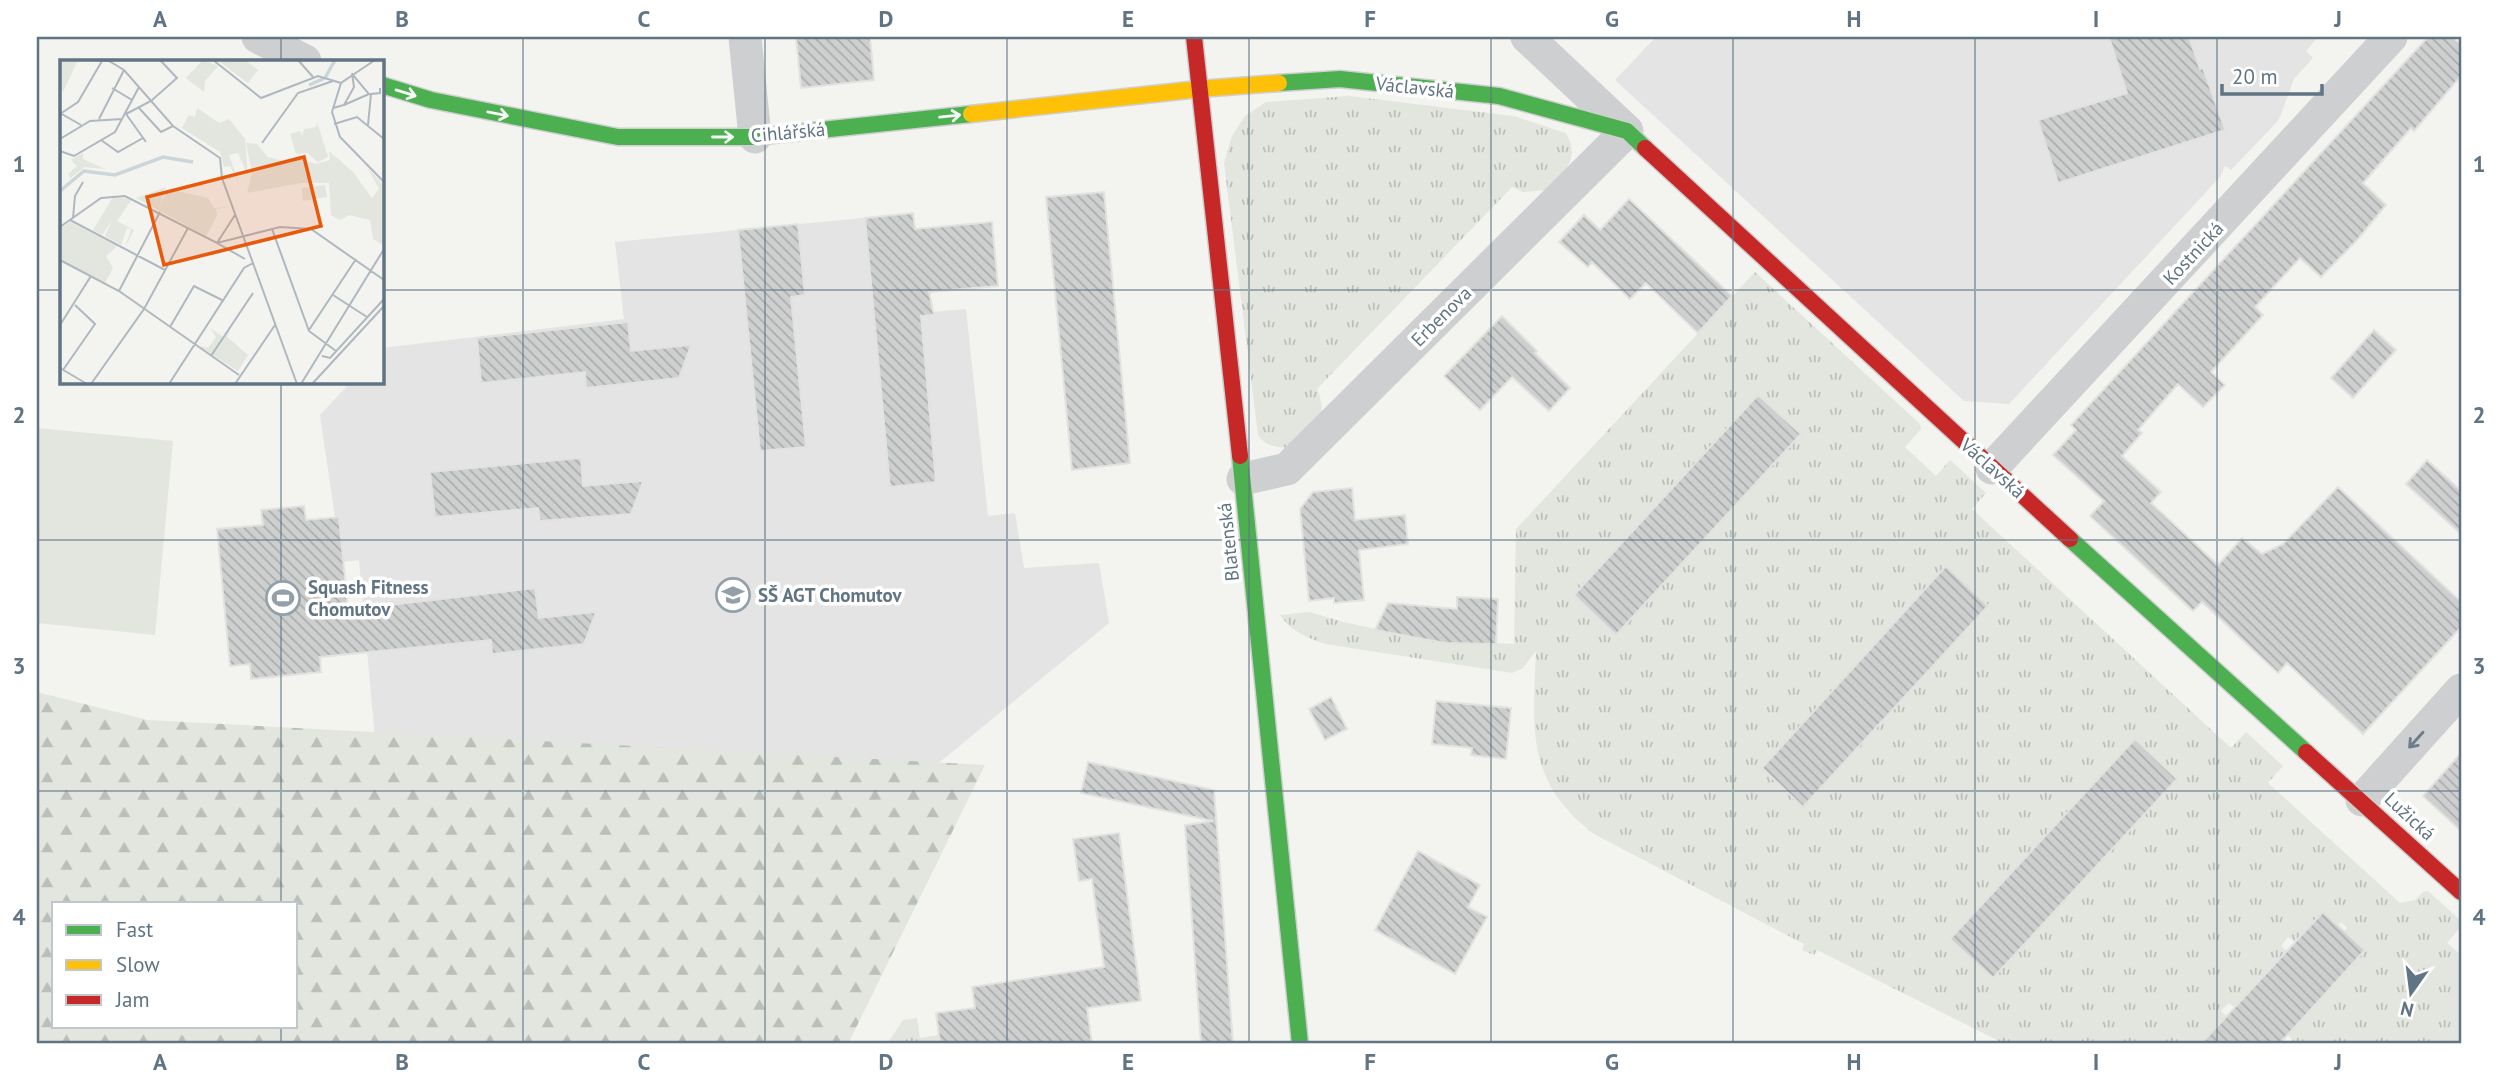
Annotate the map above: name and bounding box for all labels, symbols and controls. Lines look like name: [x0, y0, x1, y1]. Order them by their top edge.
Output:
text: A: [153, 4, 167, 33]
text: B: [395, 4, 409, 33]
text: C: [638, 4, 651, 33]
text: D: [879, 4, 893, 33]
text: E: [1122, 4, 1134, 33]
text: F: [1364, 4, 1376, 33]
text: G: [1605, 4, 1619, 33]
text: H: [1847, 4, 1861, 33]
text: I: [2093, 4, 2099, 33]
text: J: [2333, 4, 2342, 33]
scale bar: [2222, 52, 2321, 96]
inset map: [60, 60, 383, 383]
text: 20 m: [2232, 63, 2278, 90]
street label: Václavská: [1374, 71, 1455, 103]
one-way arrow: [395, 87, 417, 100]
one-way arrow: [486, 107, 509, 121]
one-way arrow: [938, 109, 960, 122]
street label: Cihlářská: [750, 117, 826, 147]
one-way arrow: [712, 130, 735, 144]
text: 1: [12, 149, 26, 178]
text: 1: [2472, 149, 2486, 178]
street label: Kostnická: [2158, 216, 2228, 290]
street label: Erbenova: [1406, 281, 1476, 351]
text: 2: [12, 400, 26, 429]
text: 2: [2472, 400, 2486, 429]
street label: Václavská: [1955, 432, 2030, 503]
street label: Blatenská: [1212, 502, 1244, 582]
place label: Squash Fitness Chomutov: [308, 575, 429, 621]
school or university icon: SŠ AGT Chomutov: [714, 576, 752, 614]
sports icon: Squash Fitness Chomutov: [264, 579, 302, 617]
place label: SŠ AGT Chomutov: [758, 583, 902, 607]
text: 3: [12, 651, 26, 680]
text: 3: [2472, 651, 2486, 680]
one-way arrow: [2408, 731, 2424, 749]
street label: Lužická: [2380, 787, 2440, 845]
text: 4: [12, 902, 26, 931]
legend: [52, 902, 298, 1028]
text: 4: [2472, 902, 2486, 931]
text: Fast: [116, 916, 153, 943]
text: Slow: [116, 951, 160, 978]
north arrow: [2376, 958, 2446, 1028]
text: Jam: [115, 986, 150, 1013]
text: N: [2398, 996, 2416, 1023]
text: A: [153, 1047, 167, 1076]
text: B: [395, 1047, 409, 1076]
text: C: [638, 1047, 651, 1076]
text: D: [879, 1047, 893, 1076]
text: E: [1122, 1047, 1134, 1076]
text: F: [1364, 1047, 1376, 1076]
text: G: [1605, 1047, 1619, 1076]
text: H: [1847, 1047, 1861, 1076]
text: I: [2093, 1047, 2099, 1076]
text: J: [2333, 1047, 2342, 1076]

